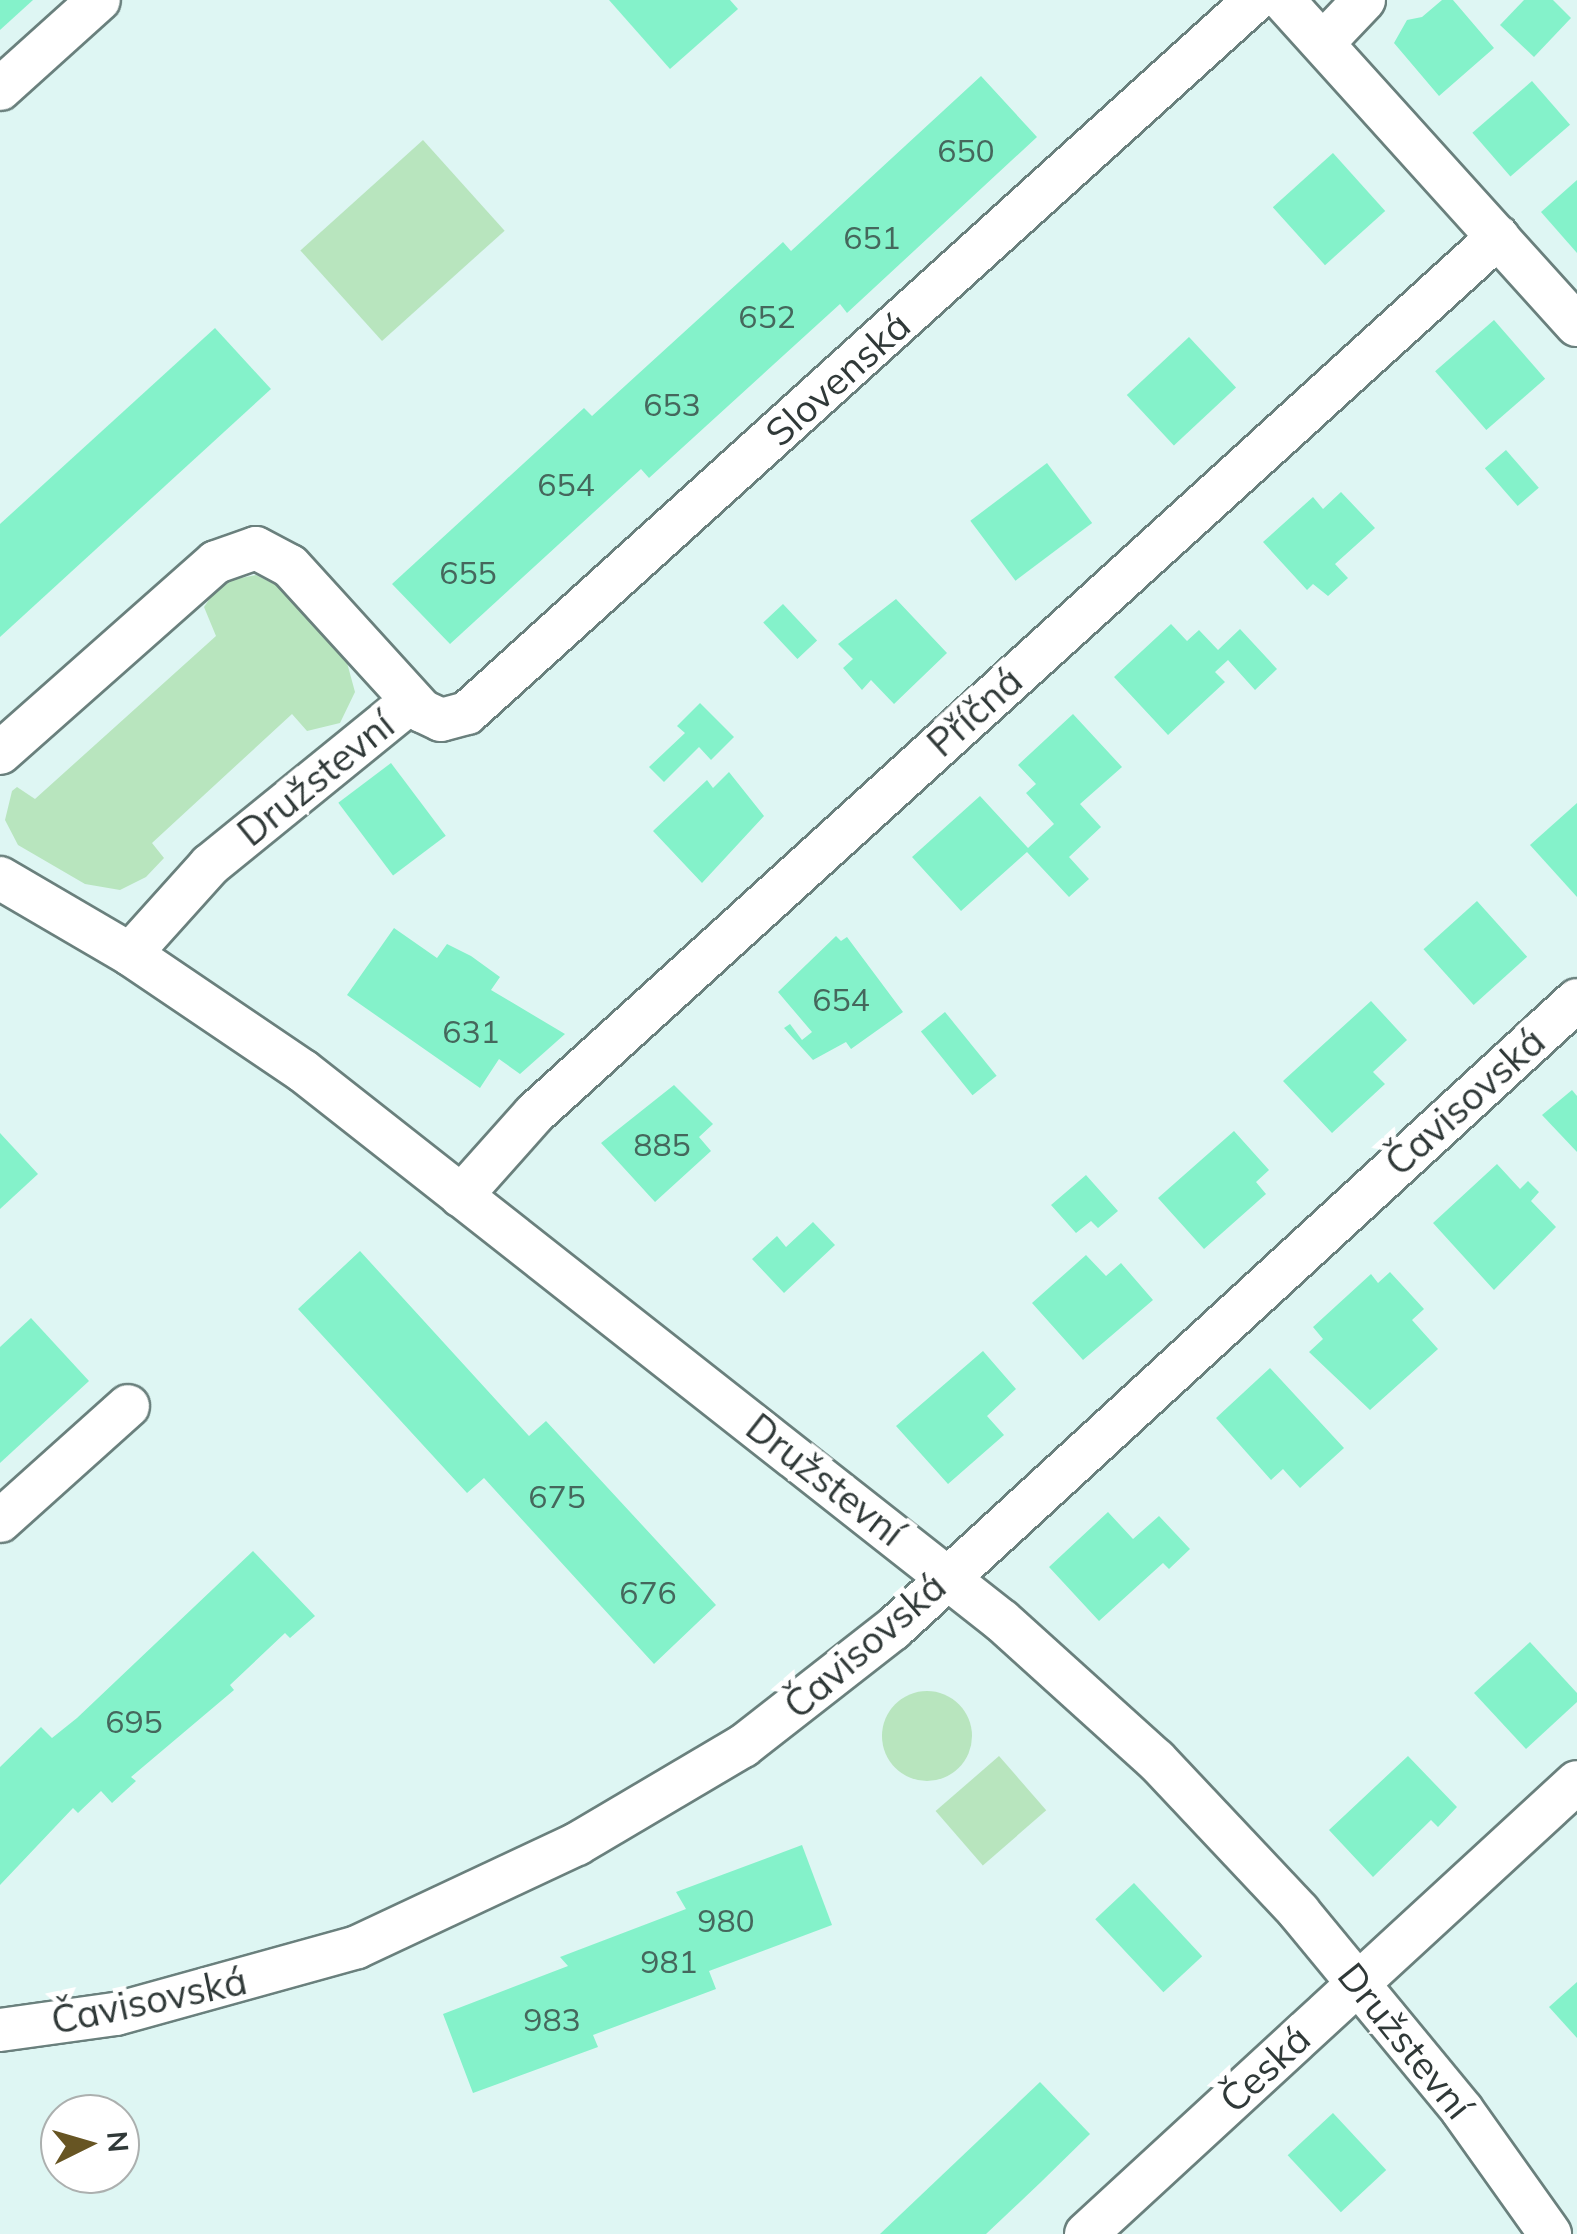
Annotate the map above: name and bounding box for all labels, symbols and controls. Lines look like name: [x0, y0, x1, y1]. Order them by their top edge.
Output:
house number: 650: [937, 131, 995, 169]
house number: 651: [843, 218, 901, 256]
house number: 652: [738, 297, 796, 335]
street label: Slovenská: [757, 302, 919, 456]
house number: 653: [643, 385, 701, 423]
house number: 654: [537, 465, 595, 503]
house number: 655: [439, 553, 497, 591]
street label: Příčná: [918, 658, 1032, 766]
street label: Družstevní: [229, 702, 403, 856]
house number: 654: [812, 980, 870, 1018]
house number: 631: [442, 1012, 500, 1050]
street label: Čavisovská: [1376, 1019, 1554, 1185]
house number: 885: [633, 1125, 691, 1163]
street label: Družstevní: [737, 1404, 913, 1556]
house number: 675: [528, 1477, 586, 1515]
street label: Čavisovská: [775, 1564, 955, 1728]
house number: 676: [619, 1573, 677, 1611]
house number: 695: [105, 1702, 163, 1740]
house number: 980: [697, 1901, 755, 1939]
house number: 981: [640, 1942, 698, 1980]
street label: Družstevní: [1328, 1954, 1482, 2128]
street label: Čavisovská: [47, 1958, 251, 2044]
house number: 983: [523, 2000, 581, 2038]
street label: Česká: [1210, 2016, 1320, 2122]
north arrow: [40, 2094, 140, 2194]
text: N: [100, 2129, 137, 2154]

